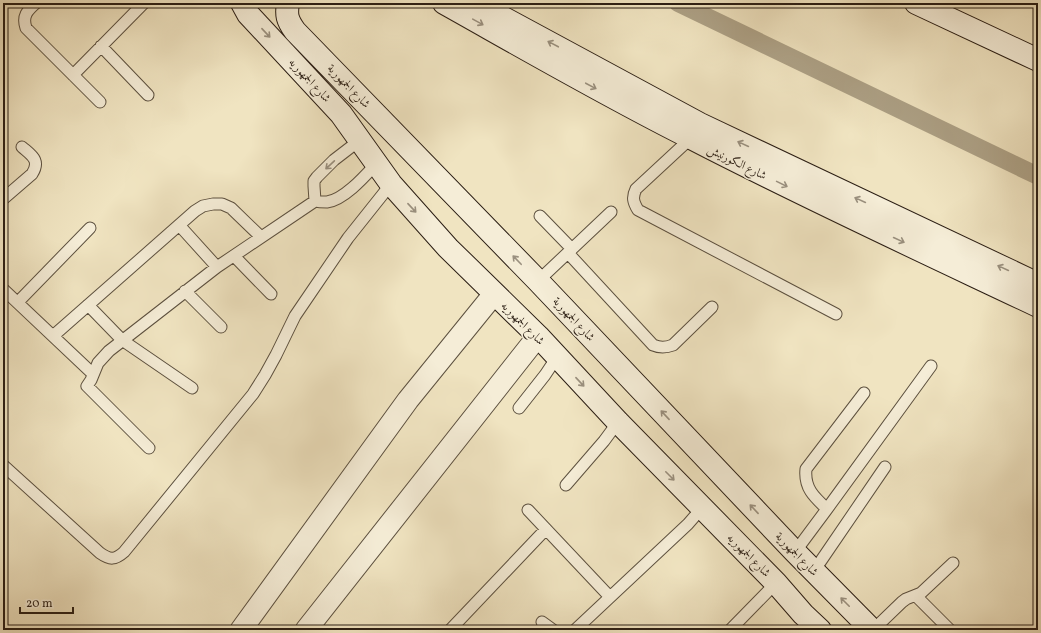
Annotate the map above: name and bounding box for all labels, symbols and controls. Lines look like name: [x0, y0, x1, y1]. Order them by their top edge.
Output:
one-way arrow: [472, 19, 484, 27]
one-way arrow: [262, 28, 271, 38]
one-way arrow: [547, 40, 559, 48]
street label: شارع الجمهوريه: [283, 55, 334, 108]
street label: شارع الجمهورية: [322, 61, 373, 114]
one-way arrow: [585, 82, 597, 90]
one-way arrow: [737, 140, 749, 147]
street label: شارع الكورنيش: [703, 142, 769, 186]
one-way arrow: [324, 160, 335, 169]
one-way arrow: [775, 180, 787, 188]
one-way arrow: [854, 196, 866, 203]
one-way arrow: [407, 203, 416, 213]
one-way arrow: [893, 237, 905, 244]
one-way arrow: [512, 255, 522, 265]
one-way arrow: [997, 264, 1009, 271]
street label: شارع الجمهورية: [547, 294, 598, 347]
street label: شارع الجمهوريه: [496, 298, 548, 351]
one-way arrow: [575, 377, 585, 387]
one-way arrow: [660, 410, 670, 420]
one-way arrow: [665, 471, 675, 481]
one-way arrow: [749, 504, 759, 514]
street label: شارع الجمهورية: [770, 529, 821, 582]
street label: شارع الجمهوريه: [722, 530, 774, 583]
scale bar: [20, 589, 73, 615]
text: 20 m: [26, 596, 53, 612]
one-way arrow: [840, 597, 850, 607]

